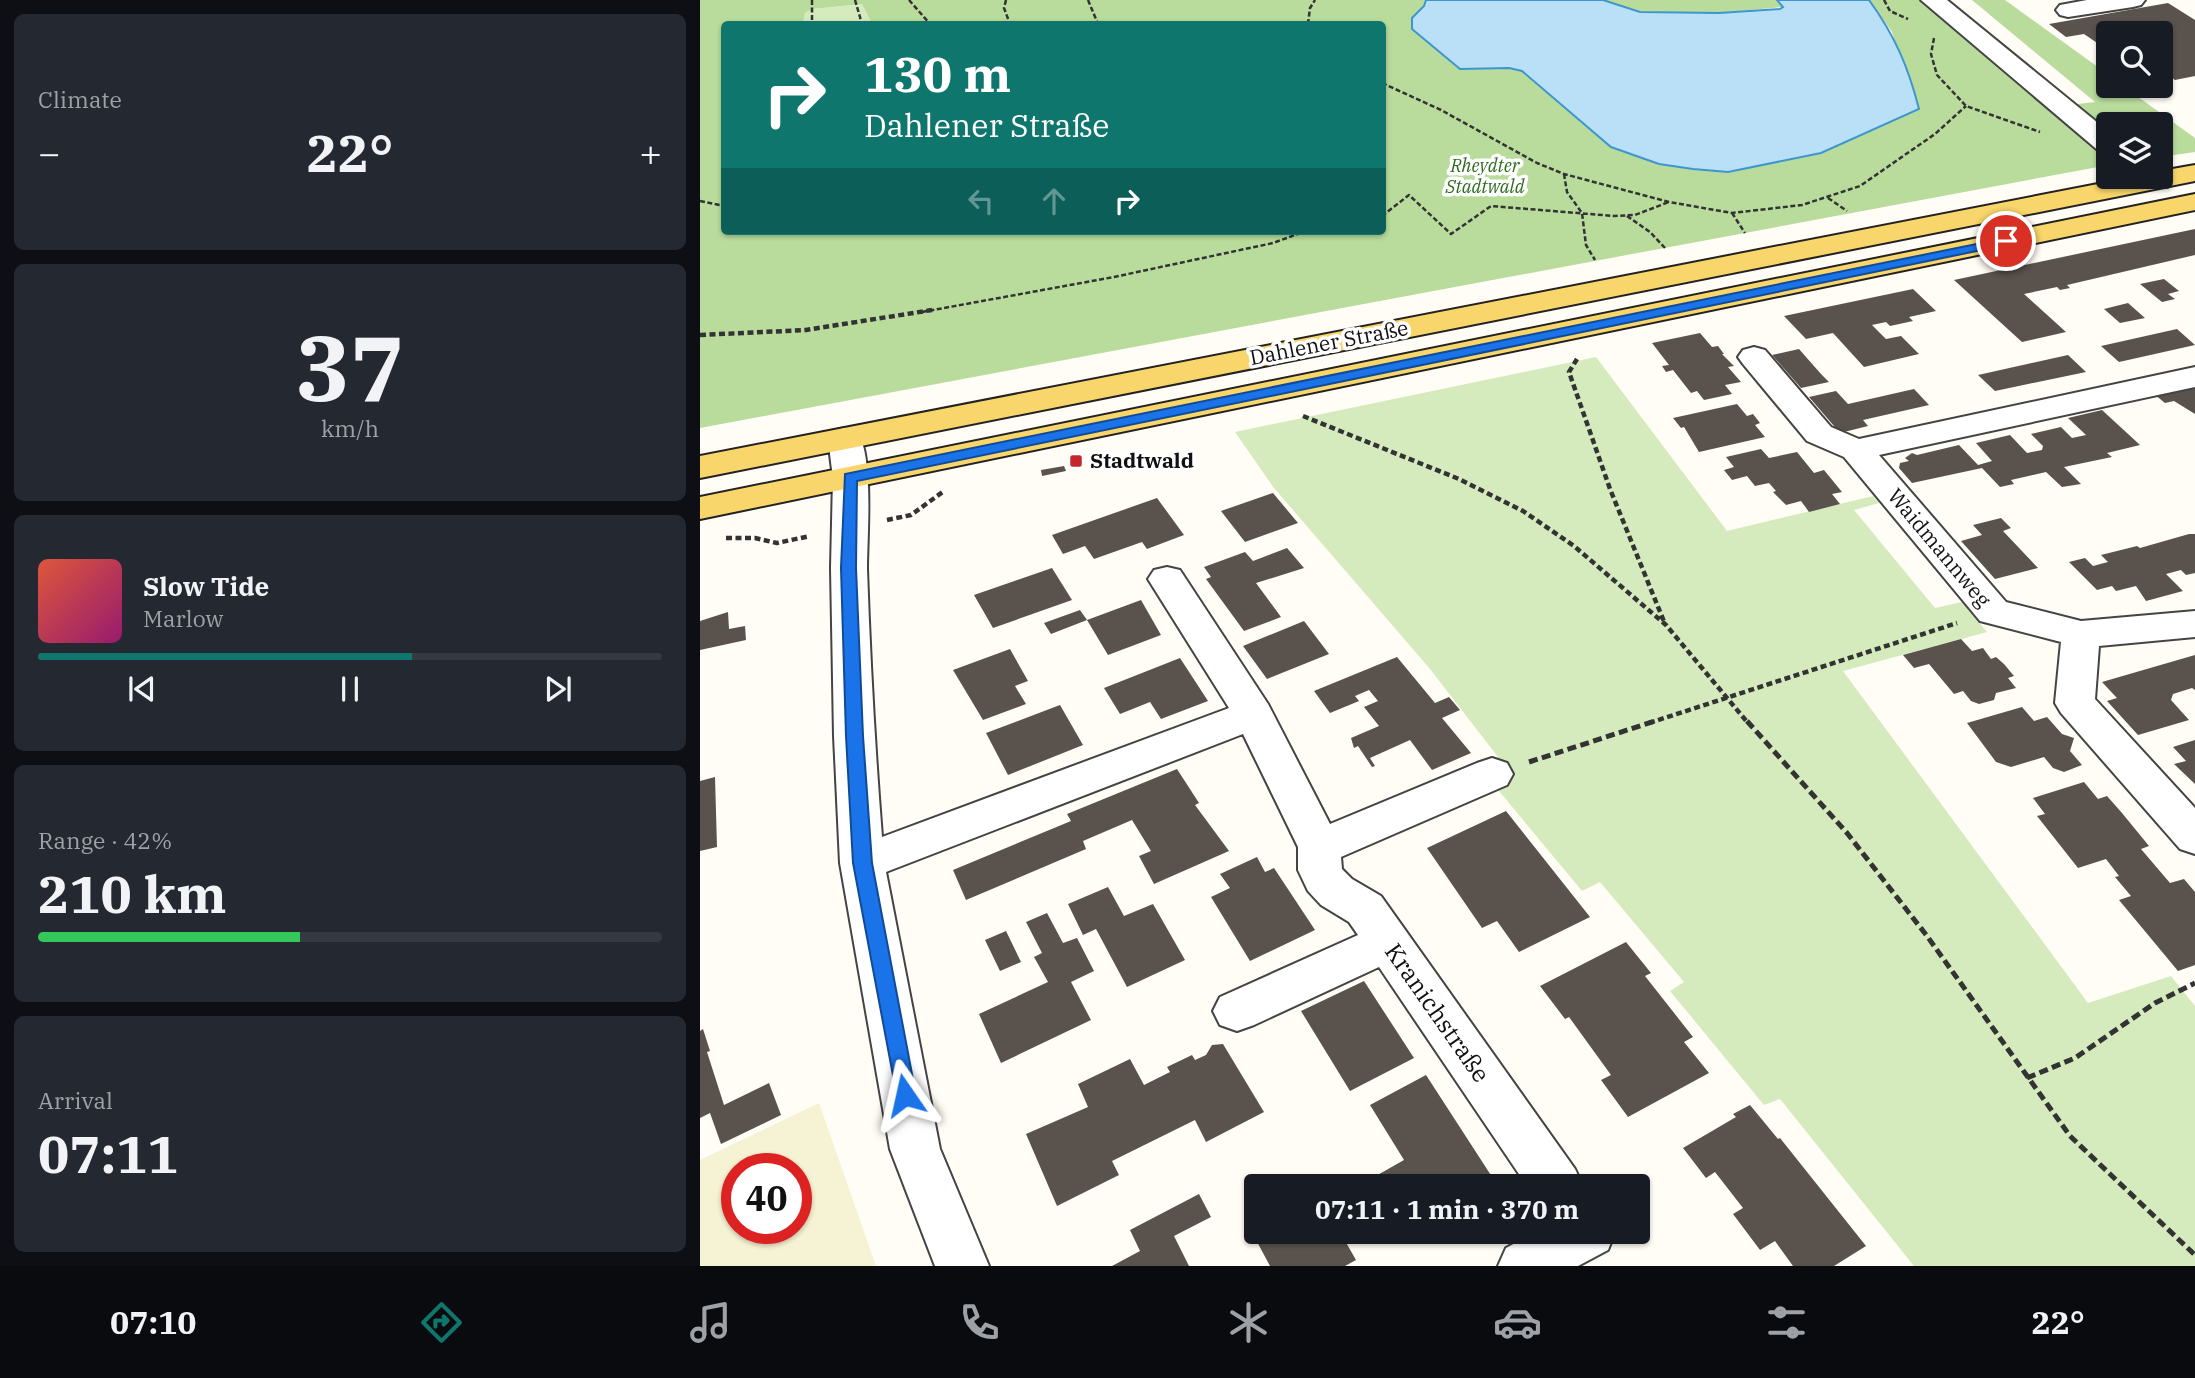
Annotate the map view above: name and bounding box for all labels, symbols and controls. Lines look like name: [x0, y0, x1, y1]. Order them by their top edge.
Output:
map controls: [2096, 21, 2173, 189]
button: search: [2096, 21, 2173, 98]
text: 130 m: [864, 42, 1011, 105]
icon: right: [749, 49, 840, 140]
text: Climate: [38, 84, 122, 114]
text: Dahlener Straße: [864, 104, 1109, 146]
button: layers: [2096, 112, 2173, 189]
text: 22°: [307, 119, 393, 186]
text: −: [38, 128, 61, 177]
text: +: [639, 128, 662, 177]
park label: Rheydter Stadtwald: [1445, 154, 1525, 198]
icon: left: [962, 182, 1000, 220]
icon: ahead: [1035, 182, 1073, 220]
icon: right: [1108, 182, 1146, 220]
pin: [1976, 211, 2036, 271]
icon: arrive: [1987, 222, 2025, 260]
text: 37: [295, 308, 405, 426]
street label: Dahlener Straße: [1247, 313, 1411, 371]
text: km/h: [321, 413, 379, 443]
place label: Stadtwald: [1090, 446, 1194, 474]
marker: Stadtwald: [1068, 453, 1084, 469]
street label: Waidmannweg: [1882, 482, 1998, 613]
text: Slow Tide: [143, 569, 269, 603]
text: Marlow: [143, 603, 223, 633]
icon: previous: [123, 670, 161, 708]
icon: pause: [331, 670, 369, 708]
icon: next: [539, 670, 577, 708]
text: Range · 42%: [38, 825, 172, 855]
text: 210 km: [38, 860, 227, 927]
street label: Kranichstraße: [1378, 937, 1498, 1088]
position arrow: [868, 1058, 942, 1132]
text: Arrival: [38, 1085, 113, 1115]
text: 07:11: [38, 1120, 179, 1187]
speed limit sign: 40: [721, 1153, 812, 1244]
text: 07:11 · 1 min · 370 m: [1315, 1192, 1579, 1226]
icon: directions: [417, 1298, 466, 1347]
icon: music: [686, 1298, 735, 1347]
icon: phone: [955, 1298, 1004, 1347]
icon: climate: [1224, 1298, 1273, 1347]
icon: car: [1493, 1298, 1542, 1347]
icon: filters: [1762, 1298, 1811, 1347]
text: 07:10: [110, 1301, 197, 1343]
text: 22°: [2031, 1301, 2085, 1343]

